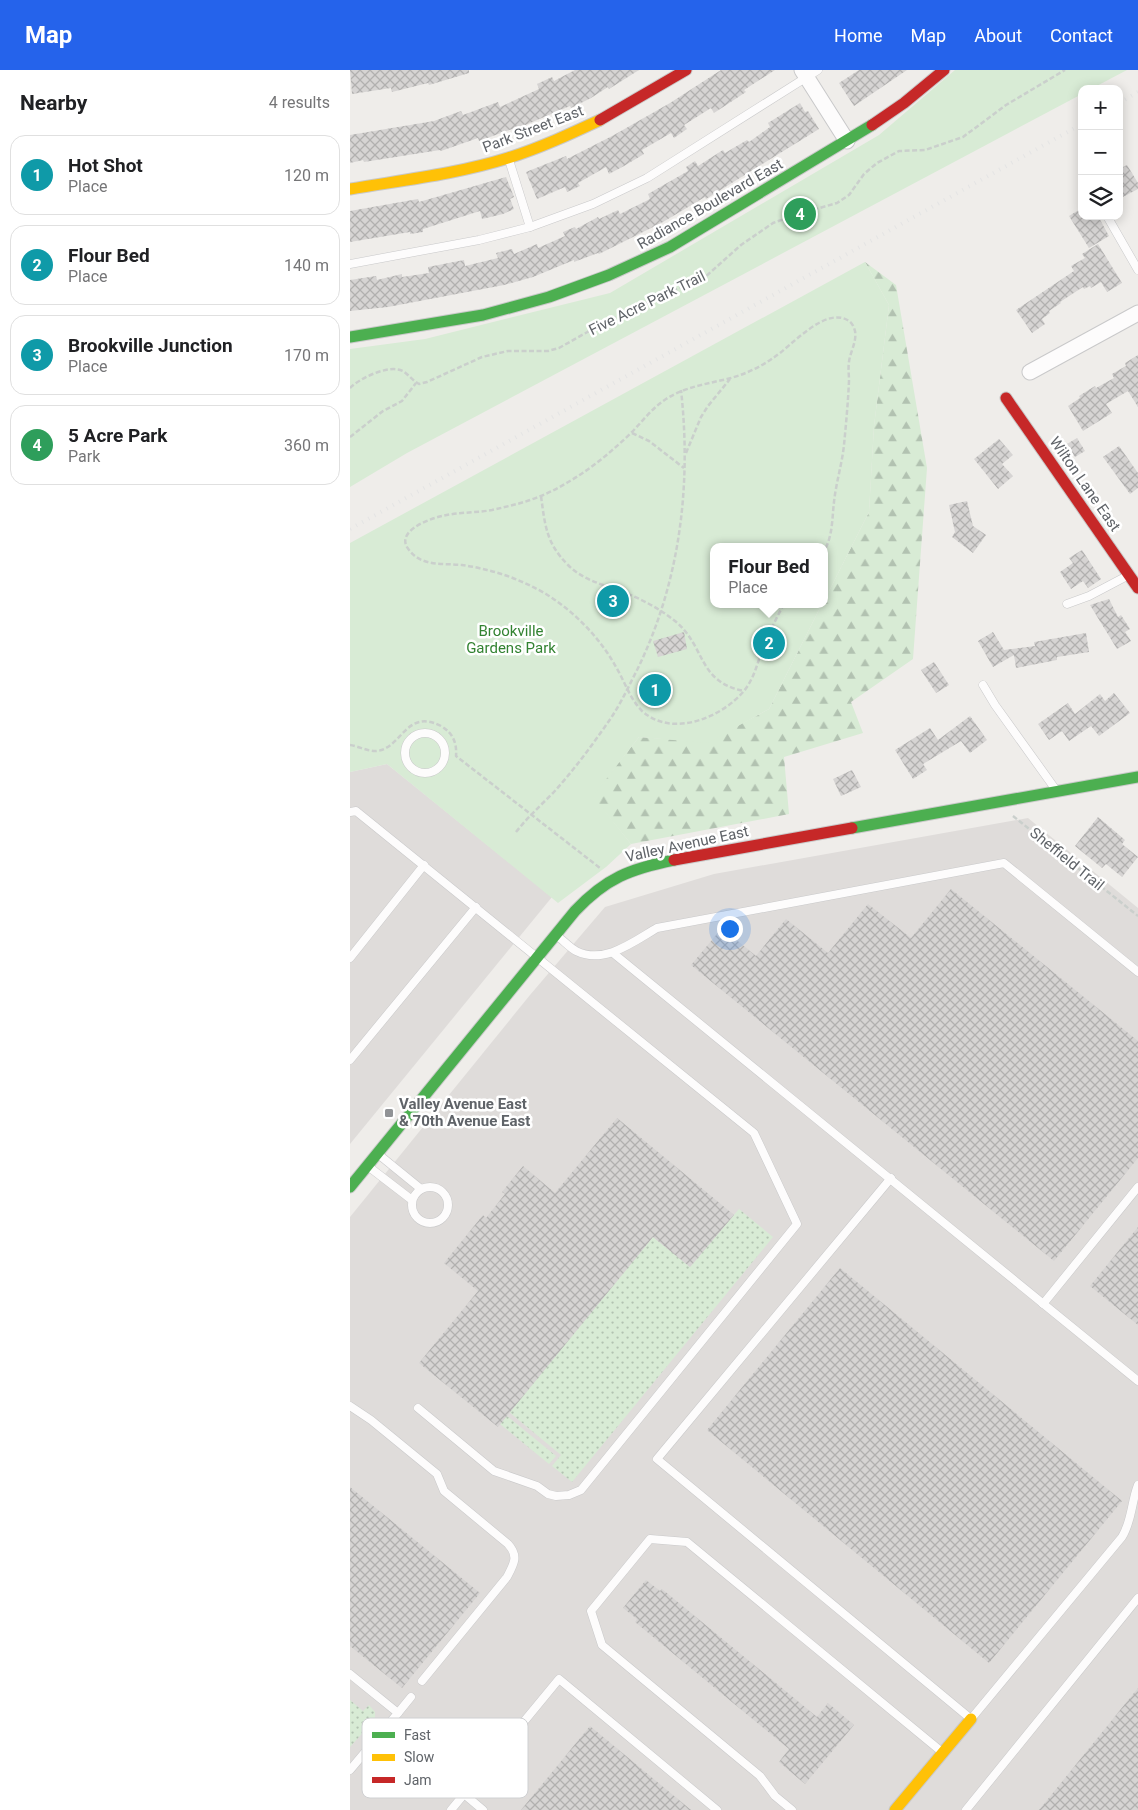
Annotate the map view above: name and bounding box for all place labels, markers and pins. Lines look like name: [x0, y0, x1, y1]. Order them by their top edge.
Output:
pin: 4: [784, 195, 816, 233]
pin: 3: [597, 582, 629, 620]
pin: 2: [753, 624, 785, 662]
pin: 1: [639, 671, 671, 709]
place label: Valley Avenue East & 70th Avenue East: [399, 1095, 530, 1130]
marker: Valley Avenue East & 70th Avenue East: [383, 1107, 395, 1119]

